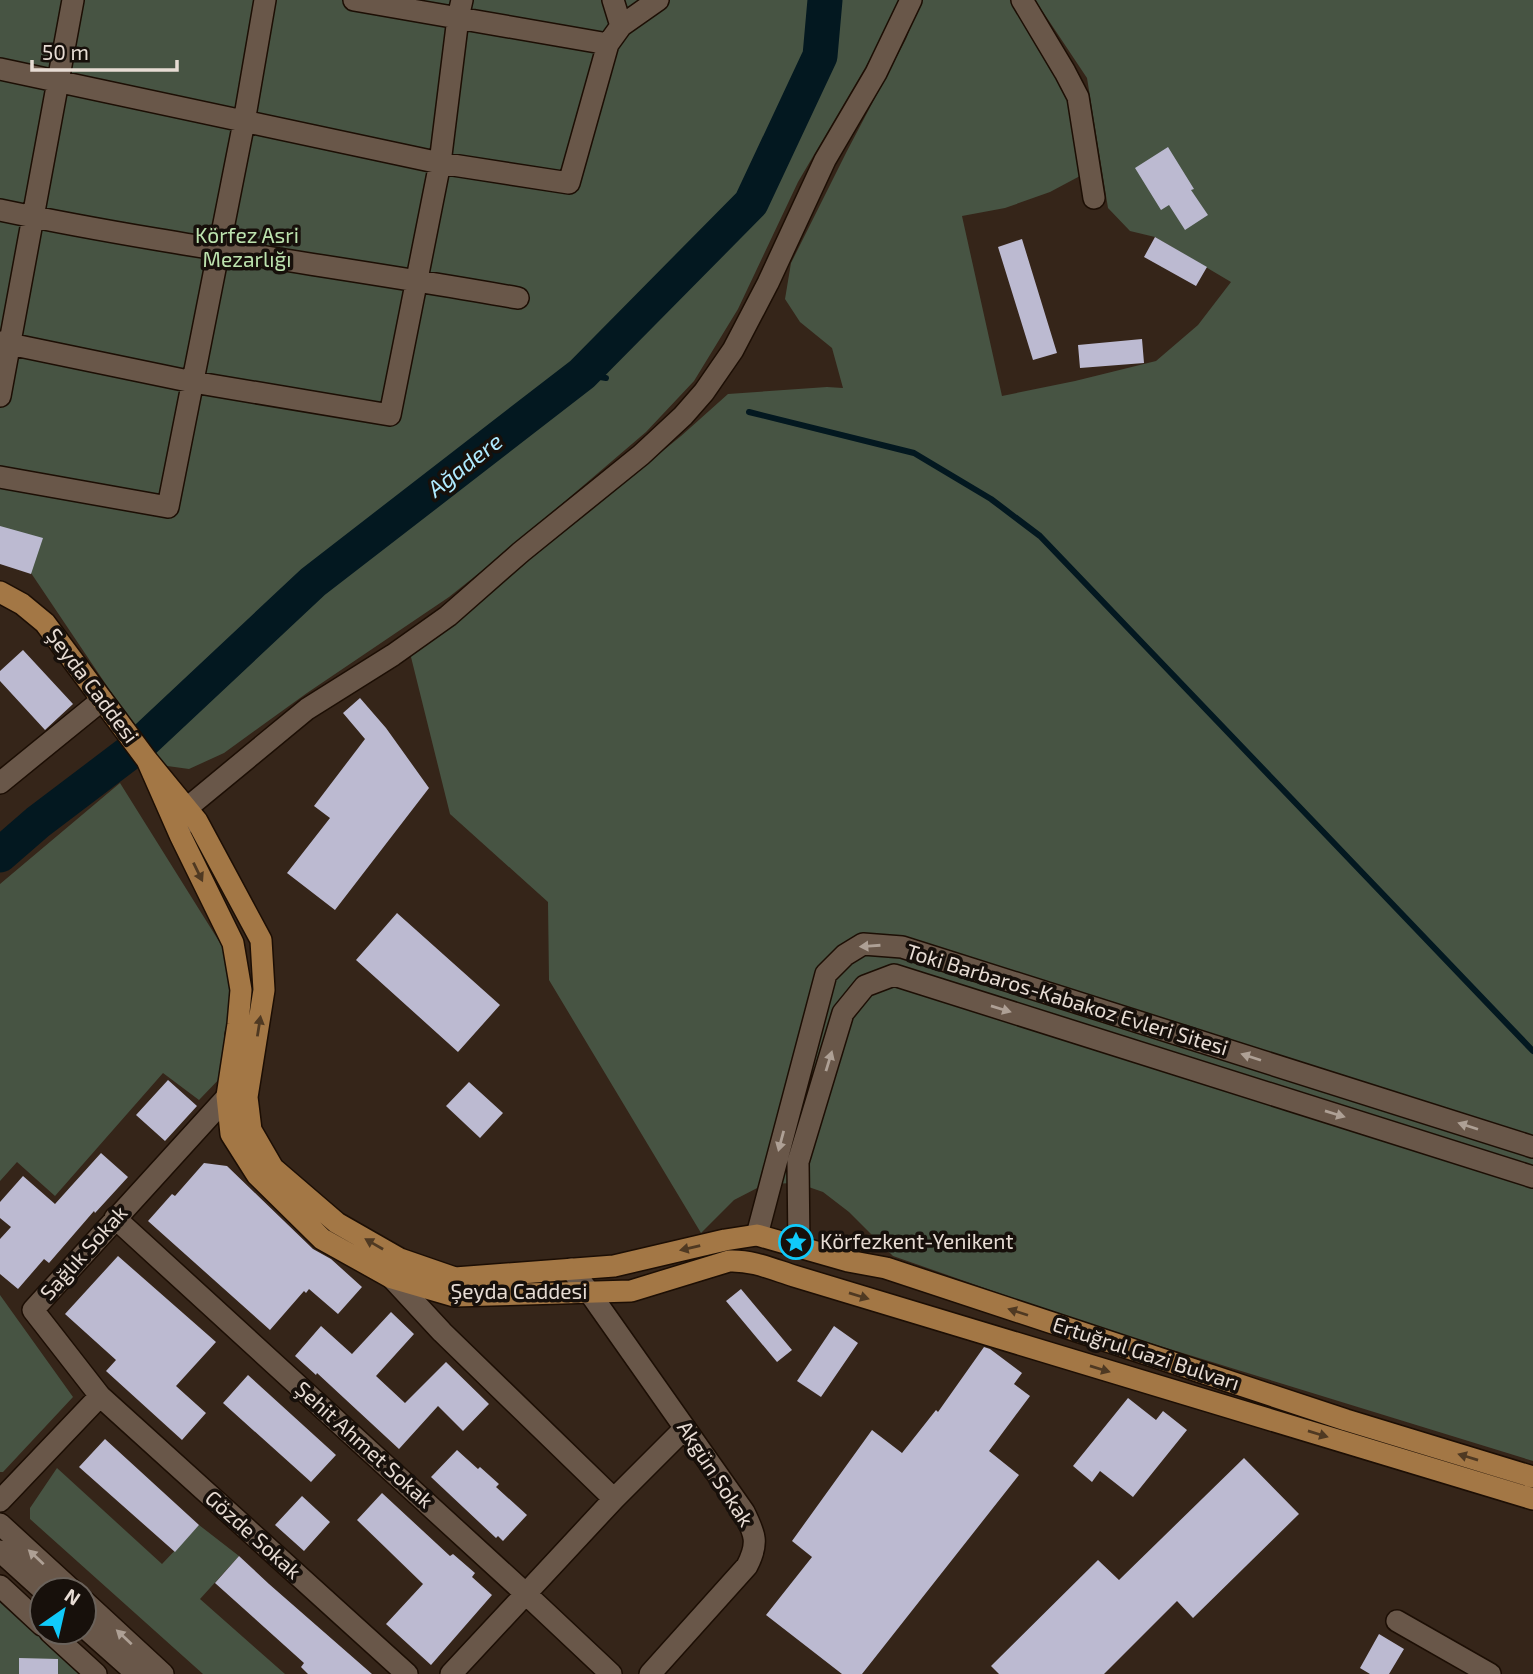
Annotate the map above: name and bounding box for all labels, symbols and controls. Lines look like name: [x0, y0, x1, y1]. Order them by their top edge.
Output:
scale bar: [32, 28, 177, 72]
text: 50 m: [42, 39, 89, 64]
park label: Körfez Asri Mezarlığı: [195, 222, 299, 271]
water label: Ağadere: [421, 426, 507, 503]
street label: Şeyda Caddesi: [40, 623, 144, 749]
one-way arrow: [193, 862, 204, 882]
street label: Toki Barbaros-Kabakoz Evleri Sitesi: [904, 938, 1231, 1059]
one-way arrow: [858, 941, 880, 952]
one-way arrow: [990, 1004, 1011, 1015]
one-way arrow: [254, 1015, 265, 1037]
one-way arrow: [824, 1050, 834, 1071]
one-way arrow: [1240, 1052, 1261, 1062]
one-way arrow: [1324, 1110, 1345, 1120]
one-way arrow: [1457, 1120, 1478, 1131]
one-way arrow: [775, 1130, 786, 1152]
street label: Sağlık Sokak: [34, 1199, 132, 1304]
place icon: Körfezkent-Yenikent: [777, 1223, 815, 1261]
place label: Körfezkent-Yenikent: [820, 1228, 1014, 1253]
one-way arrow: [365, 1238, 384, 1250]
one-way arrow: [679, 1243, 701, 1254]
street label: Şeyda Caddesi: [451, 1278, 587, 1305]
one-way arrow: [849, 1291, 870, 1301]
one-way arrow: [1008, 1306, 1029, 1317]
street label: Ertuğrul Gazi Bulvarı: [1050, 1311, 1243, 1395]
one-way arrow: [1090, 1364, 1111, 1374]
street label: Şehit Ahmet Sokak: [290, 1375, 439, 1514]
street label: Akgün Sokak: [673, 1416, 760, 1531]
one-way arrow: [1308, 1430, 1329, 1440]
one-way arrow: [1457, 1452, 1478, 1462]
street label: Gözde Sokak: [201, 1484, 307, 1584]
one-way arrow: [27, 1549, 45, 1565]
north arrow: [28, 1576, 98, 1646]
text: N: [61, 1583, 85, 1610]
one-way arrow: [116, 1630, 133, 1646]

